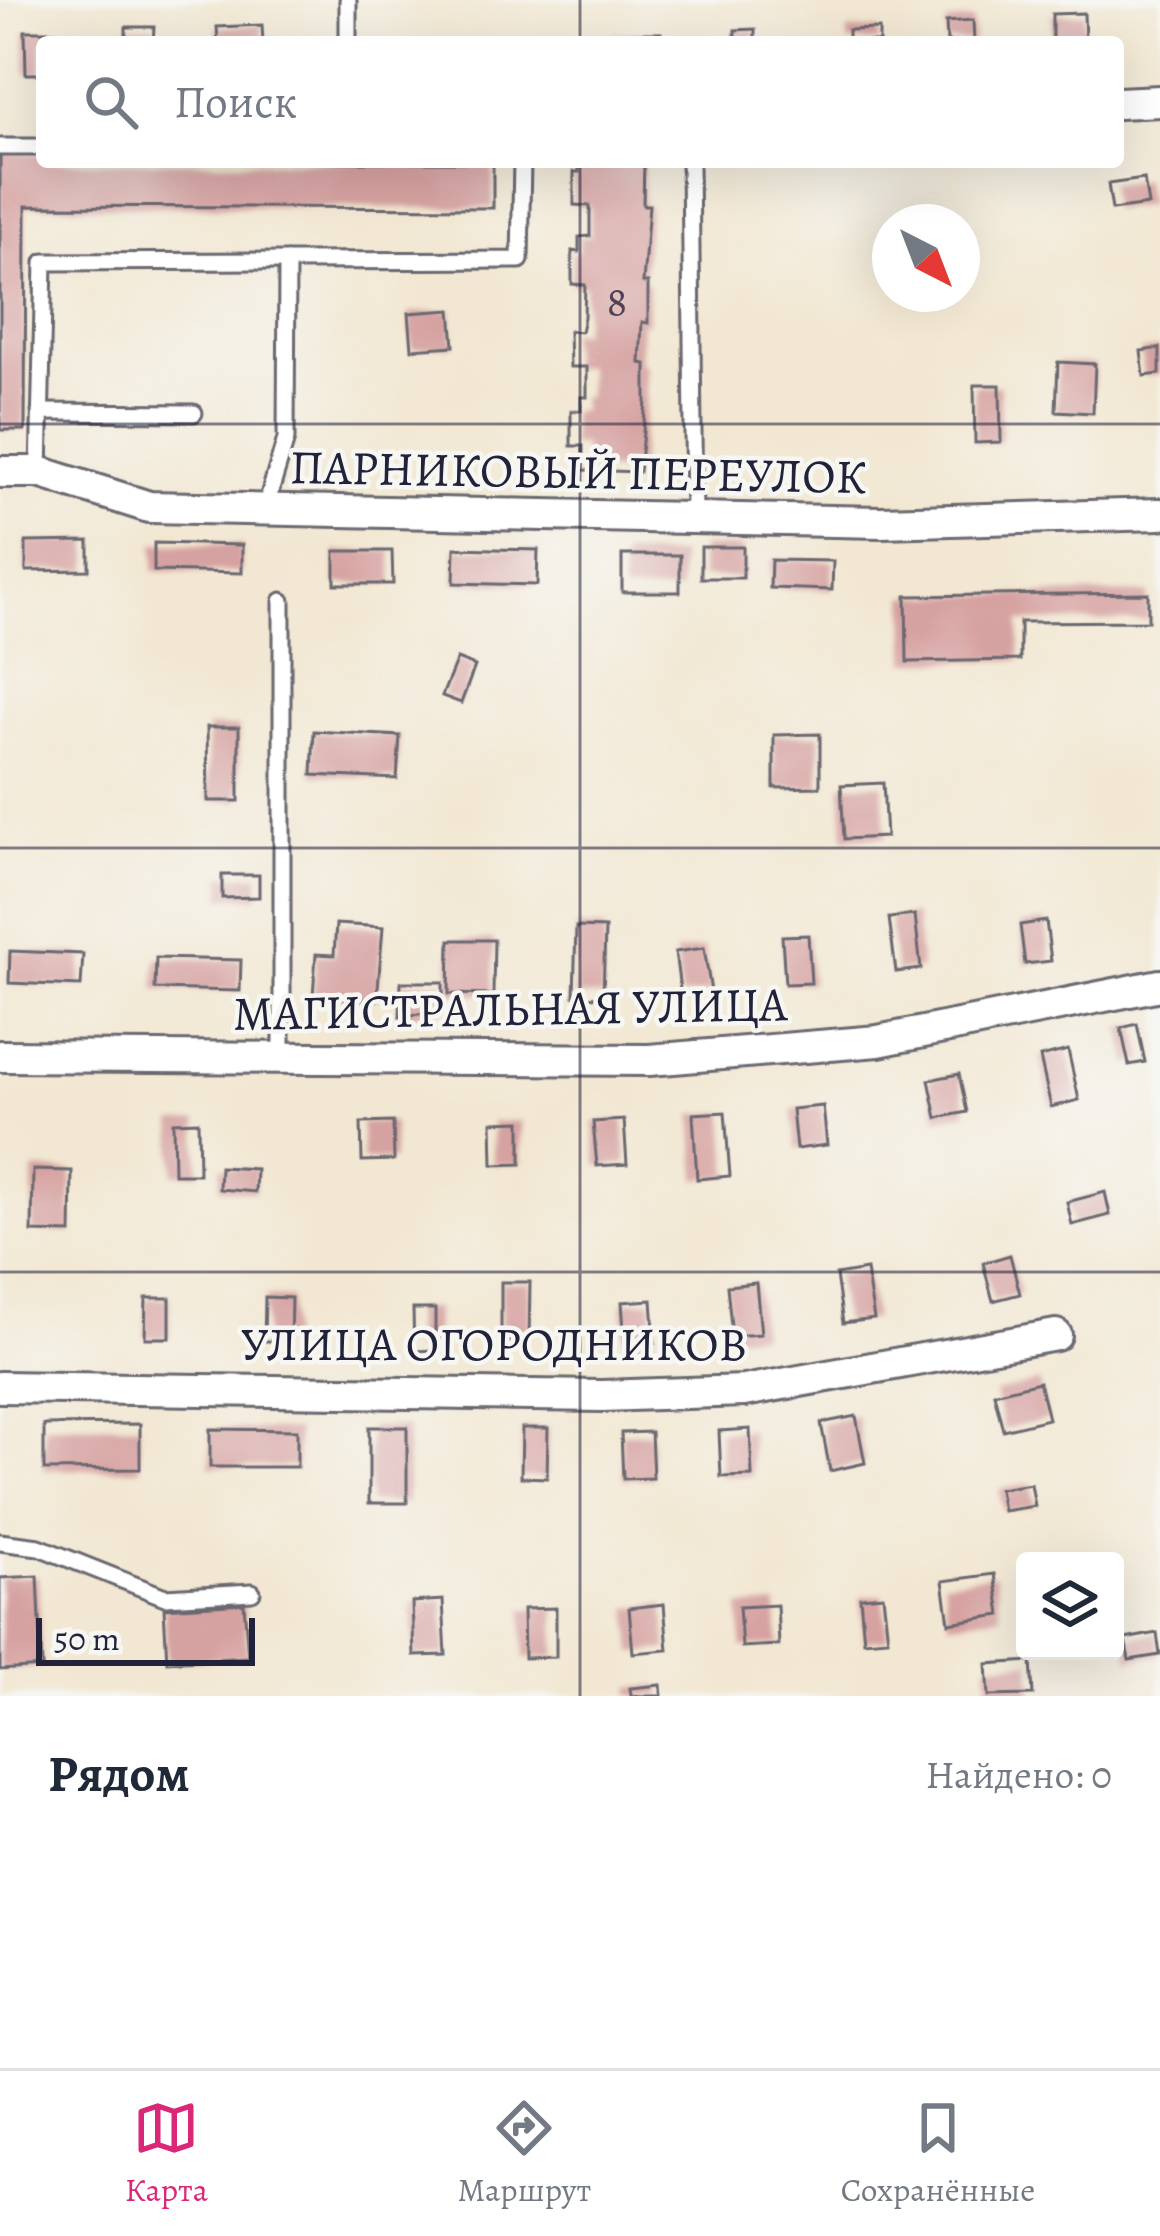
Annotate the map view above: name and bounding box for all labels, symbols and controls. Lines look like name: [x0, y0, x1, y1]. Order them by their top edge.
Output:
search box: [36, 36, 1124, 168]
icon: search: [78, 69, 144, 135]
text: Поиск: [174, 71, 297, 133]
north arrow: [872, 204, 980, 312]
house number: 8: [607, 273, 627, 330]
street label: ПАРНИКОВЫЙ ПЕРЕУЛОК: [289, 434, 867, 510]
street label: МАГИСТРАЛЬНАЯ УЛИЦА: [232, 971, 789, 1047]
street label: УЛИЦА ОГОРОДНИКОВ: [241, 1311, 747, 1377]
map controls: [1016, 1552, 1124, 1660]
button: layers: [1016, 1552, 1124, 1660]
scale bar: [36, 1612, 255, 1665]
text: 50 m: [54, 1616, 120, 1661]
text: Рядом: [48, 1739, 190, 1809]
text: Найдено: 0: [925, 1748, 1112, 1801]
tab: Карта: [125, 2095, 208, 2212]
tab: Маршрут: [457, 2095, 591, 2212]
tab: Сохранённые: [841, 2095, 1035, 2212]

